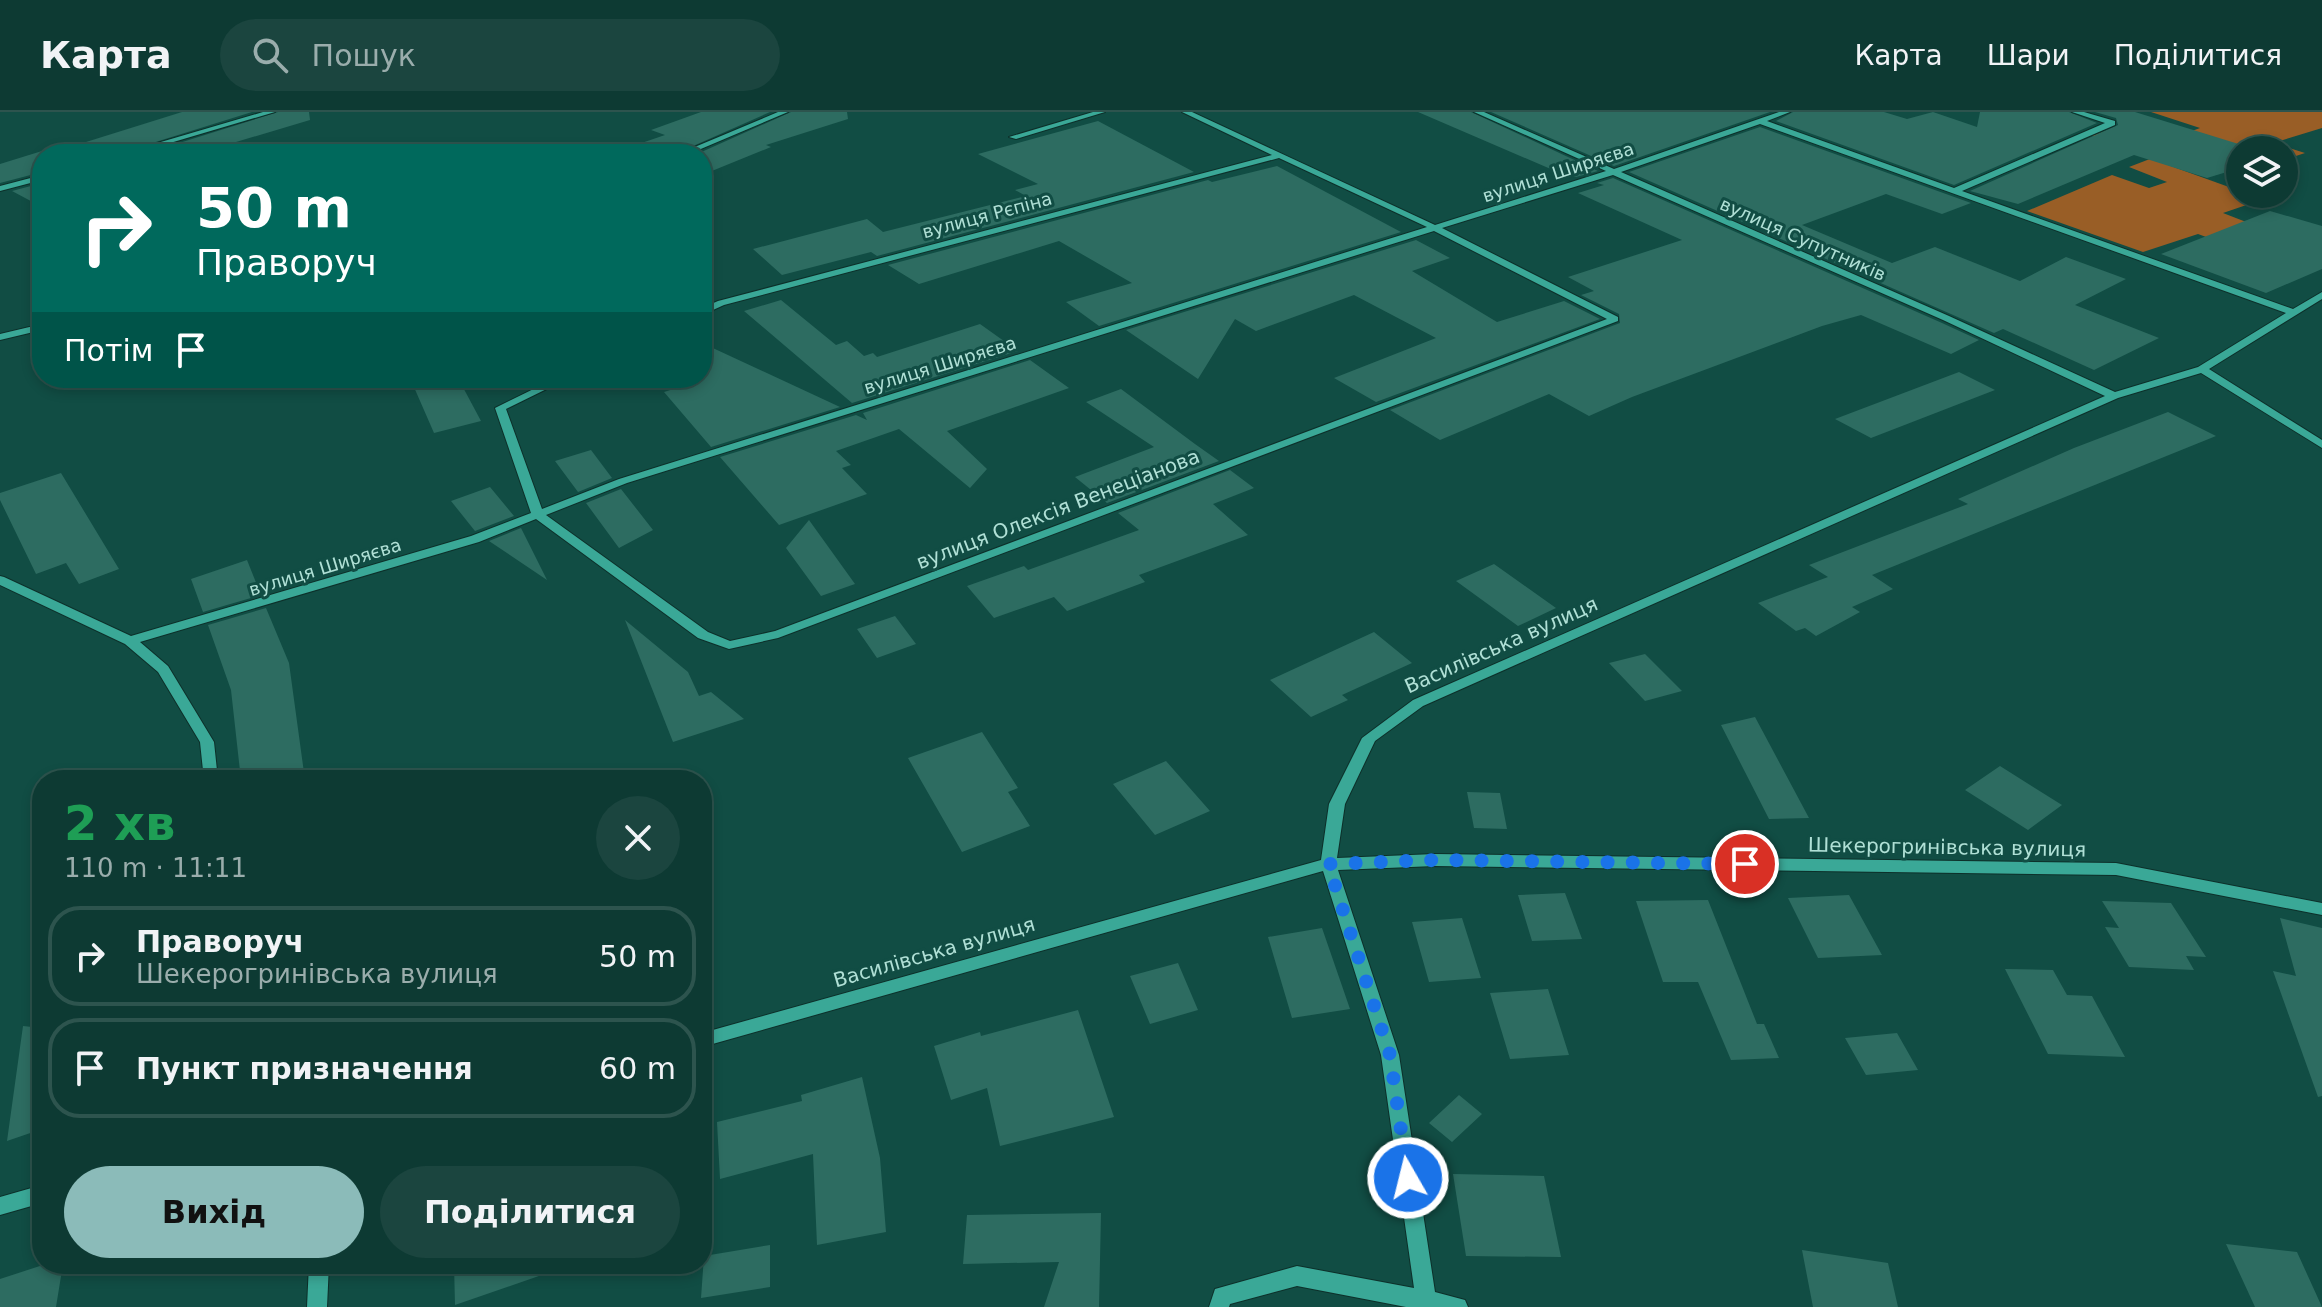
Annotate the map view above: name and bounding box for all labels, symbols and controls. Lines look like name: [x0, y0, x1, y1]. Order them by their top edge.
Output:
search box: [220, 19, 780, 91]
text: Карта: [40, 33, 172, 77]
icon: search: [248, 33, 292, 77]
text: Пошук: [312, 38, 416, 73]
text: Карта: [1854, 39, 1943, 72]
text: Шари: [1987, 39, 2070, 72]
text: Поділитися: [2114, 39, 2282, 72]
map controls: [2226, 136, 2298, 208]
button: layers: [2226, 136, 2298, 208]
street label: вулиця Ширяєва: [1480, 138, 1636, 206]
text: 50 m: [196, 175, 352, 240]
icon: right: [64, 176, 168, 280]
street label: вулиця Рєпіна: [920, 188, 1054, 242]
street label: вулиця Супутників: [1717, 193, 1889, 285]
text: Праворуч: [196, 242, 377, 283]
icon: arrive: [169, 328, 213, 372]
street label: вулиця Ширяєва: [861, 332, 1019, 398]
text: Потім: [64, 333, 153, 368]
street label: вулиця Олексія Венеціанова: [913, 444, 1203, 574]
street label: вулиця Ширяєва: [246, 534, 404, 600]
street label: Василівська вулиця: [1401, 592, 1601, 698]
text: 2 хв: [64, 795, 175, 851]
button: close: [596, 796, 680, 880]
pin: [1711, 830, 1779, 898]
street label: Шекерогринівська вулиця: [1808, 833, 2086, 861]
icon: arrive: [1723, 842, 1767, 886]
text: 110 m · 11:11: [64, 853, 247, 883]
street label: Василівська вулиця: [830, 912, 1038, 992]
text: Праворуч: [136, 924, 304, 959]
icon: right: [68, 934, 112, 978]
text: 50 m: [599, 939, 676, 974]
text: Шекерогринівська вулиця: [136, 959, 498, 989]
icon: arrive: [68, 1046, 112, 1090]
text: Пункт призначення: [136, 1051, 473, 1086]
text: 60 m: [599, 1051, 676, 1086]
position arrow: [1366, 1136, 1450, 1220]
button: Вихід: [64, 1166, 364, 1258]
button: Поділитися: [380, 1166, 680, 1258]

